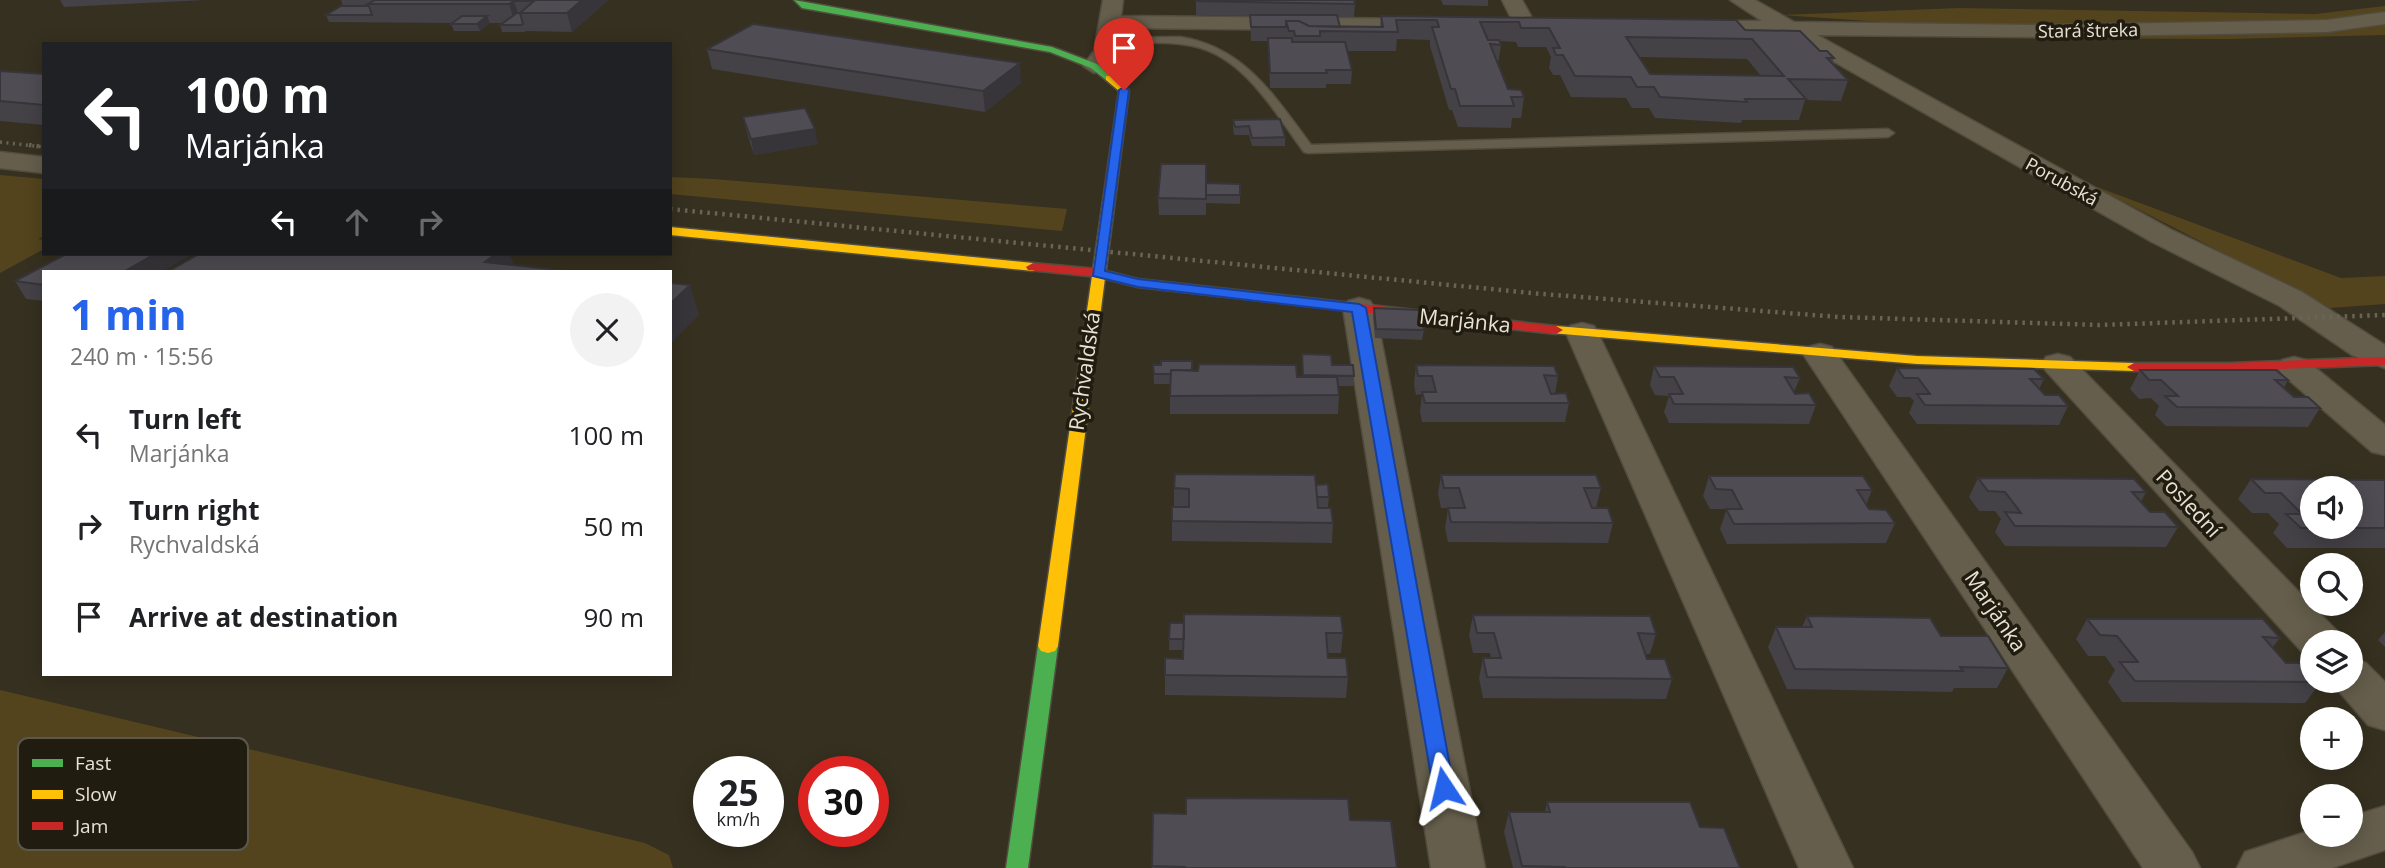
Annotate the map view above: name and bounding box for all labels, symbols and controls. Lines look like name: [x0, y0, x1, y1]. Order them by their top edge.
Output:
street label: Stará štreka: [2038, 17, 2138, 43]
pin: [1094, 18, 1154, 90]
icon: arrive: [1105, 29, 1143, 67]
text: 100 m: [185, 61, 330, 127]
icon: left: [70, 70, 161, 161]
text: Marjánka: [185, 124, 325, 167]
street label: Porubská: [2022, 151, 2102, 211]
icon: left: [265, 203, 303, 241]
icon: ahead: [338, 203, 376, 241]
icon: right: [411, 203, 449, 241]
text: 1 min: [70, 285, 187, 342]
button: close: [570, 293, 644, 367]
street label: Marjánka: [1418, 301, 1512, 339]
street label: Rychvaldská: [1062, 310, 1106, 432]
text: 240 m · 15:56: [70, 340, 213, 372]
text: Turn left: [129, 401, 241, 437]
icon: left: [70, 416, 108, 454]
text: 100 m: [569, 417, 644, 453]
text: Marjánka: [129, 437, 229, 469]
street label: Poslední: [2150, 463, 2228, 544]
map controls: [2300, 476, 2363, 847]
button: sound: [2300, 476, 2363, 539]
text: Turn right: [129, 492, 260, 528]
icon: right: [70, 507, 108, 545]
text: 50 m: [583, 508, 644, 544]
text: Rychvaldská: [129, 528, 260, 560]
button: search: [2300, 553, 2363, 616]
street label: Marjánka: [1959, 565, 2033, 657]
icon: arrive: [70, 598, 108, 636]
text: Arrive at destination: [129, 599, 398, 635]
text: 90 m: [583, 599, 644, 635]
button: layers: [2300, 630, 2363, 693]
button: +: [2300, 707, 2363, 770]
legend: [18, 738, 248, 850]
text: Fast: [75, 750, 111, 776]
position arrow: [1407, 751, 1481, 825]
speed limit sign: 30: [798, 756, 889, 847]
text: 25: [718, 769, 759, 816]
text: Slow: [75, 781, 117, 807]
button: −: [2300, 784, 2363, 847]
text: km/h: [717, 807, 760, 831]
text: Jam: [73, 813, 108, 839]

